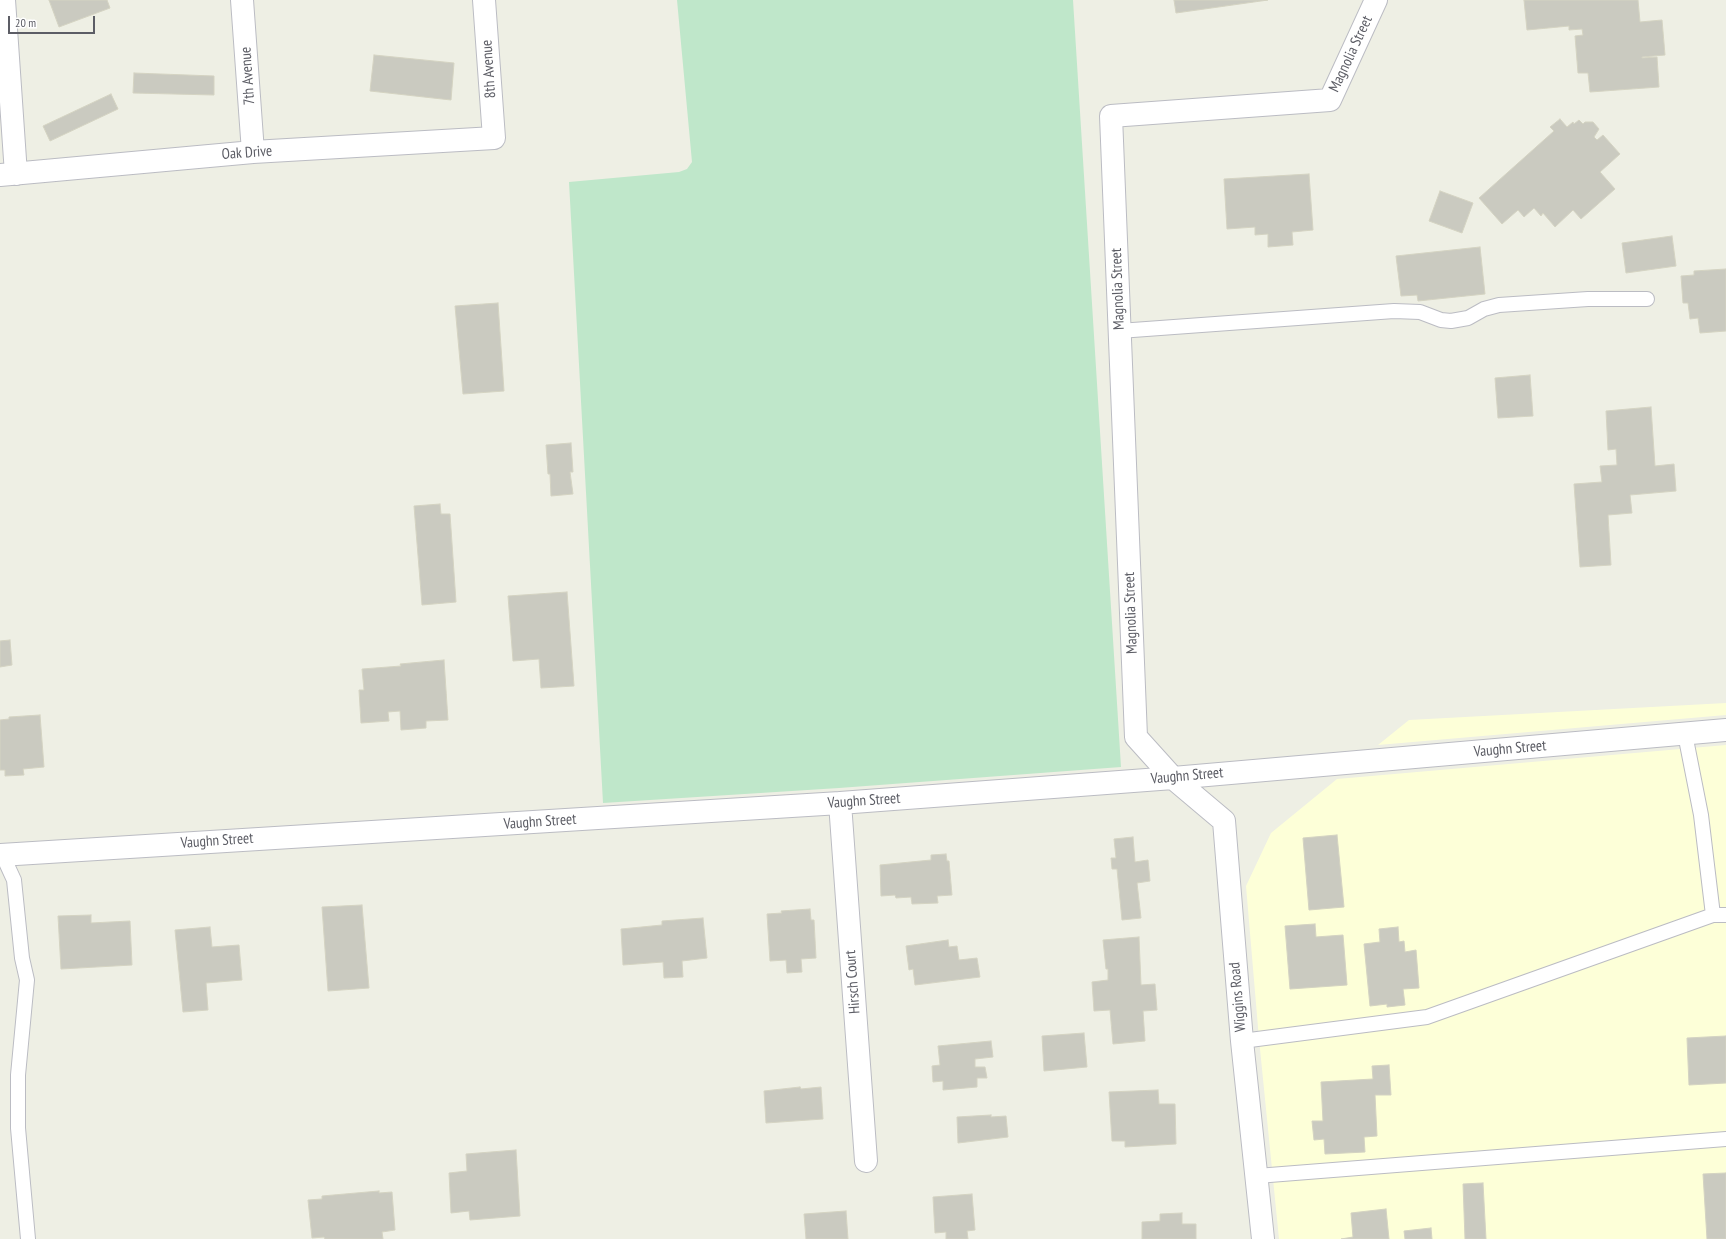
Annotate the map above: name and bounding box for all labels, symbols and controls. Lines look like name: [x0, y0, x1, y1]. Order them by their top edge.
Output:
scale bar: [10, 8, 97, 34]
street label: Magnolia Street: [1325, 13, 1377, 95]
text: 20 m: [15, 15, 36, 30]
street label: 8th Avenue: [478, 39, 500, 99]
street label: 7th Avenue: [237, 46, 259, 106]
street label: Oak Drive: [221, 142, 273, 164]
street label: Magnolia Street: [1108, 248, 1128, 330]
street label: Magnolia Street: [1121, 572, 1141, 654]
street label: Vaughn Street: [1473, 737, 1547, 761]
street label: Vaughn Street: [1150, 764, 1224, 788]
street label: Vaughn Street: [827, 789, 901, 813]
street label: Vaughn Street: [503, 810, 577, 834]
street label: Vaughn Street: [180, 829, 254, 853]
street label: Hirsch Court: [842, 950, 864, 1014]
street label: Wiggins Road: [1226, 961, 1250, 1033]

